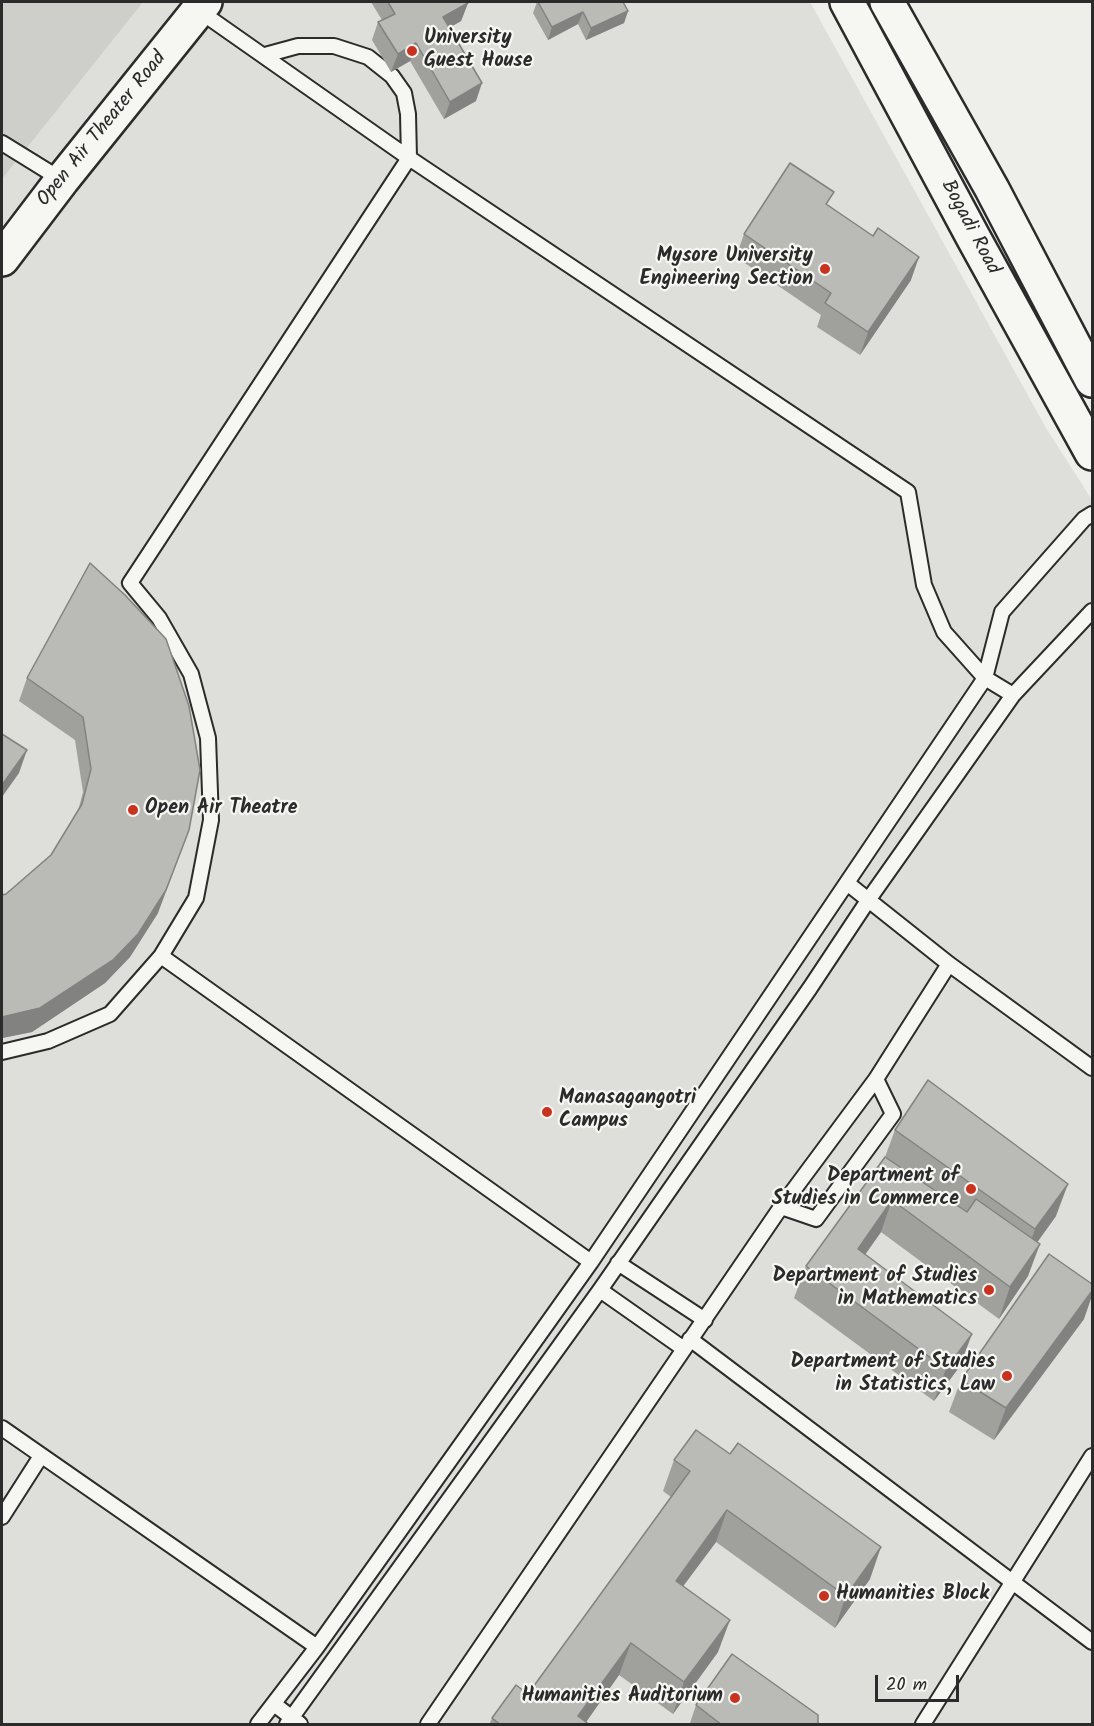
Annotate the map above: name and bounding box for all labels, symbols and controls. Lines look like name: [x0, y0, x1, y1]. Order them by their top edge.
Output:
place label: University Guest House: [424, 28, 532, 75]
marker: University Guest House: [405, 44, 419, 58]
street label: Open Air Theater Road: [33, 48, 173, 212]
street label: Bogadi Road: [934, 177, 1004, 279]
place label: Mysore University Engineering Section: [640, 246, 813, 293]
marker: Mysore University Engineering Section: [818, 262, 832, 276]
place label: Open Air Theatre: [145, 798, 298, 822]
marker: Open Air Theatre: [126, 803, 140, 817]
place label: Manasagangotri Campus: [559, 1088, 696, 1135]
marker: Manasagangotri Campus: [540, 1105, 554, 1119]
place label: Department of Studies in Commerce: [772, 1166, 959, 1213]
marker: Department of Studies in Commerce: [964, 1182, 978, 1196]
place label: Department of Studies in Mathematics: [772, 1266, 977, 1313]
marker: Department of Studies in Mathematics: [982, 1283, 996, 1297]
place label: Department of Studies in Statistics, Law: [790, 1352, 995, 1399]
marker: Department of Studies in Statistics, Law: [1000, 1369, 1014, 1383]
place label: Humanities Block: [836, 1584, 989, 1608]
marker: Humanities Block: [817, 1589, 831, 1603]
scale bar: [878, 1663, 962, 1701]
text: 20 m: [886, 1671, 927, 1700]
place label: Humanities Auditorium: [521, 1686, 723, 1710]
marker: Humanities Auditorium: [728, 1691, 742, 1705]

